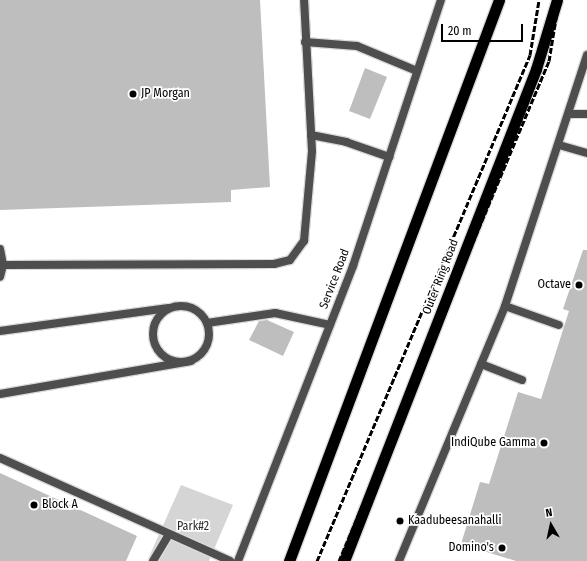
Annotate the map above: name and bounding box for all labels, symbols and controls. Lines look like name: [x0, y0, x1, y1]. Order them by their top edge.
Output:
scale bar: [443, 16, 525, 42]
text: 20 m: [448, 24, 472, 38]
place label: JP Morgan: [141, 87, 190, 101]
marker: JP Morgan: [128, 89, 138, 99]
street label: Outer Ring Road: [420, 237, 462, 317]
street label: Service Road: [317, 247, 353, 311]
place label: Octave: [538, 278, 571, 292]
marker: Octave: [574, 280, 584, 290]
place label: IndiQube Gamma: [451, 436, 536, 450]
marker: IndiQube Gamma: [539, 438, 549, 448]
place label: Block A: [42, 498, 78, 512]
marker: Block A: [29, 500, 39, 510]
north arrow: [531, 505, 571, 545]
text: N: [545, 506, 553, 520]
place label: Kaadubeesanahalli: [408, 514, 501, 528]
marker: Kaadubeesanahalli: [395, 516, 405, 526]
park label: Park#2: [177, 520, 209, 534]
place label: Domino's: [449, 541, 494, 555]
marker: Domino's: [497, 543, 507, 553]

